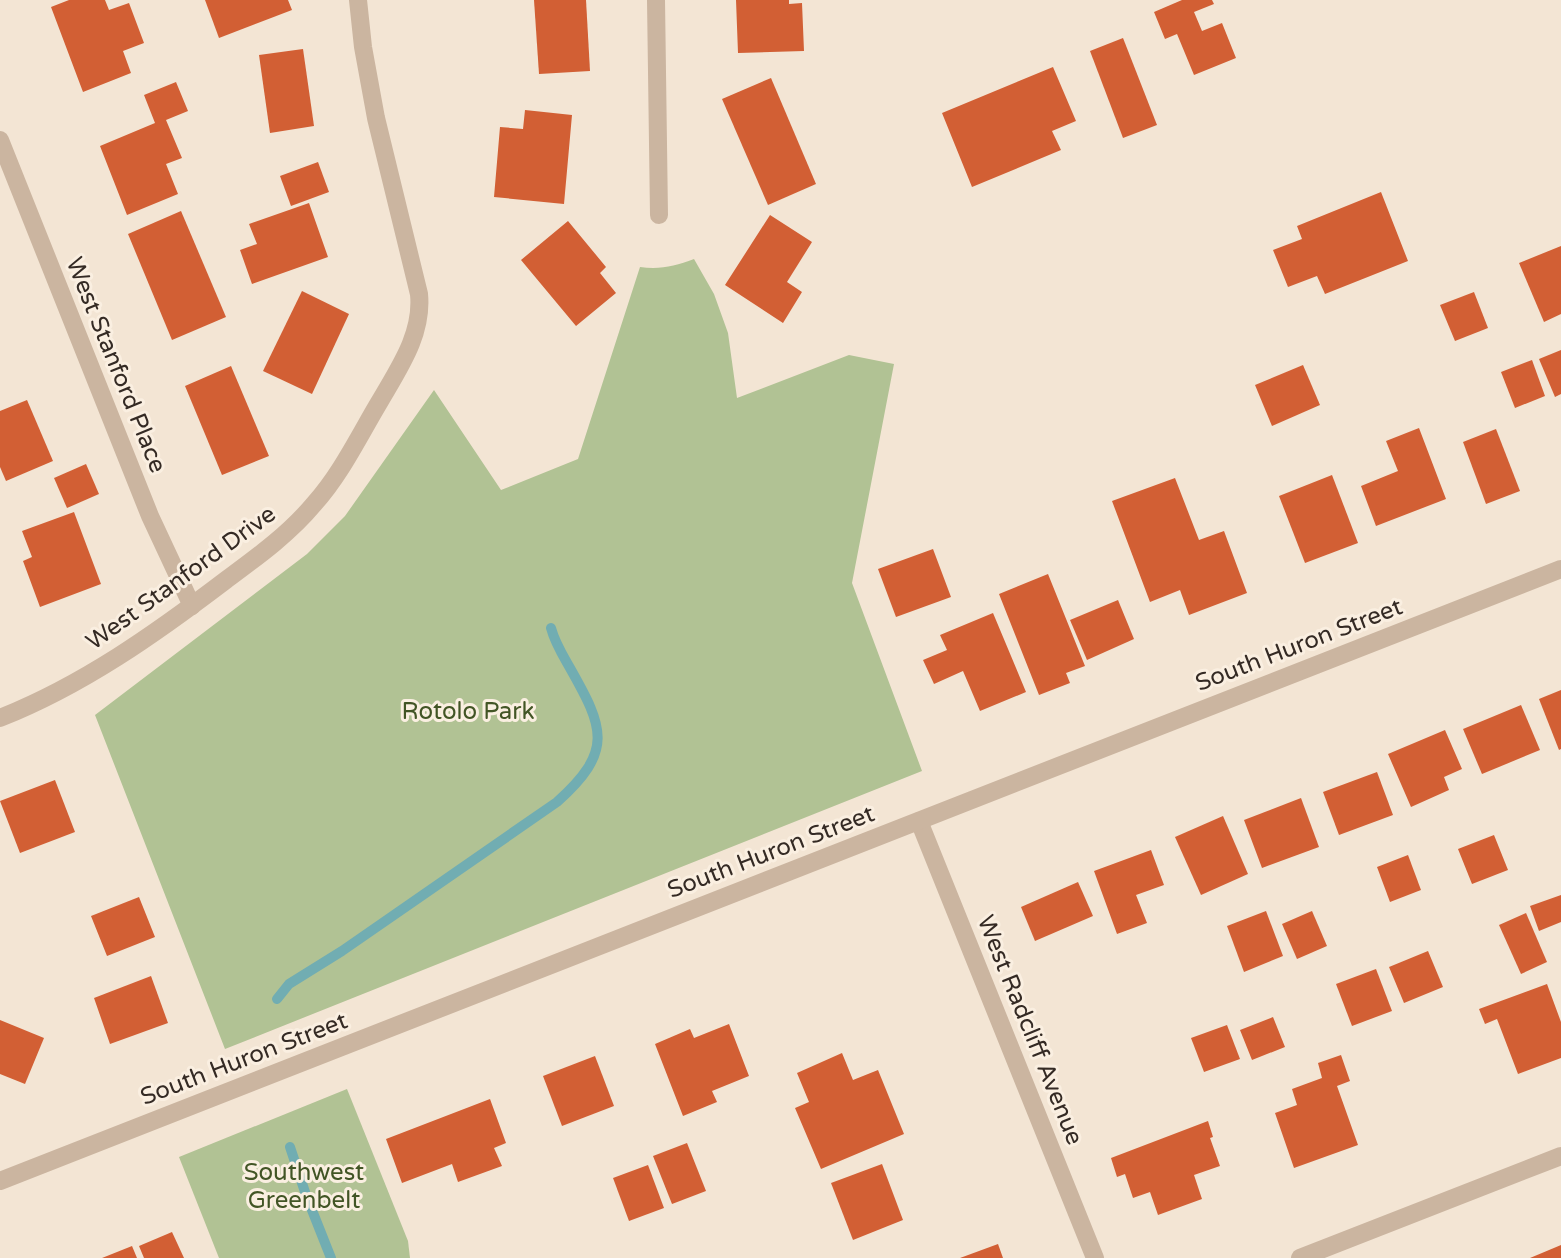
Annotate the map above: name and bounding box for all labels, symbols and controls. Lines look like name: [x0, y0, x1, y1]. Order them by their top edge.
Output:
street label: West Stanford Place: [60, 253, 172, 477]
street label: West Stanford Drive: [81, 499, 281, 657]
street label: South Huron Street: [1191, 592, 1407, 698]
park label: Rotolo Park: [401, 697, 535, 726]
street label: South Huron Street: [663, 799, 879, 905]
street label: West Radcliff Avenue: [971, 911, 1089, 1149]
street label: South Huron Street: [136, 1006, 352, 1112]
park label: Southwest Greenbelt: [244, 1158, 364, 1215]

